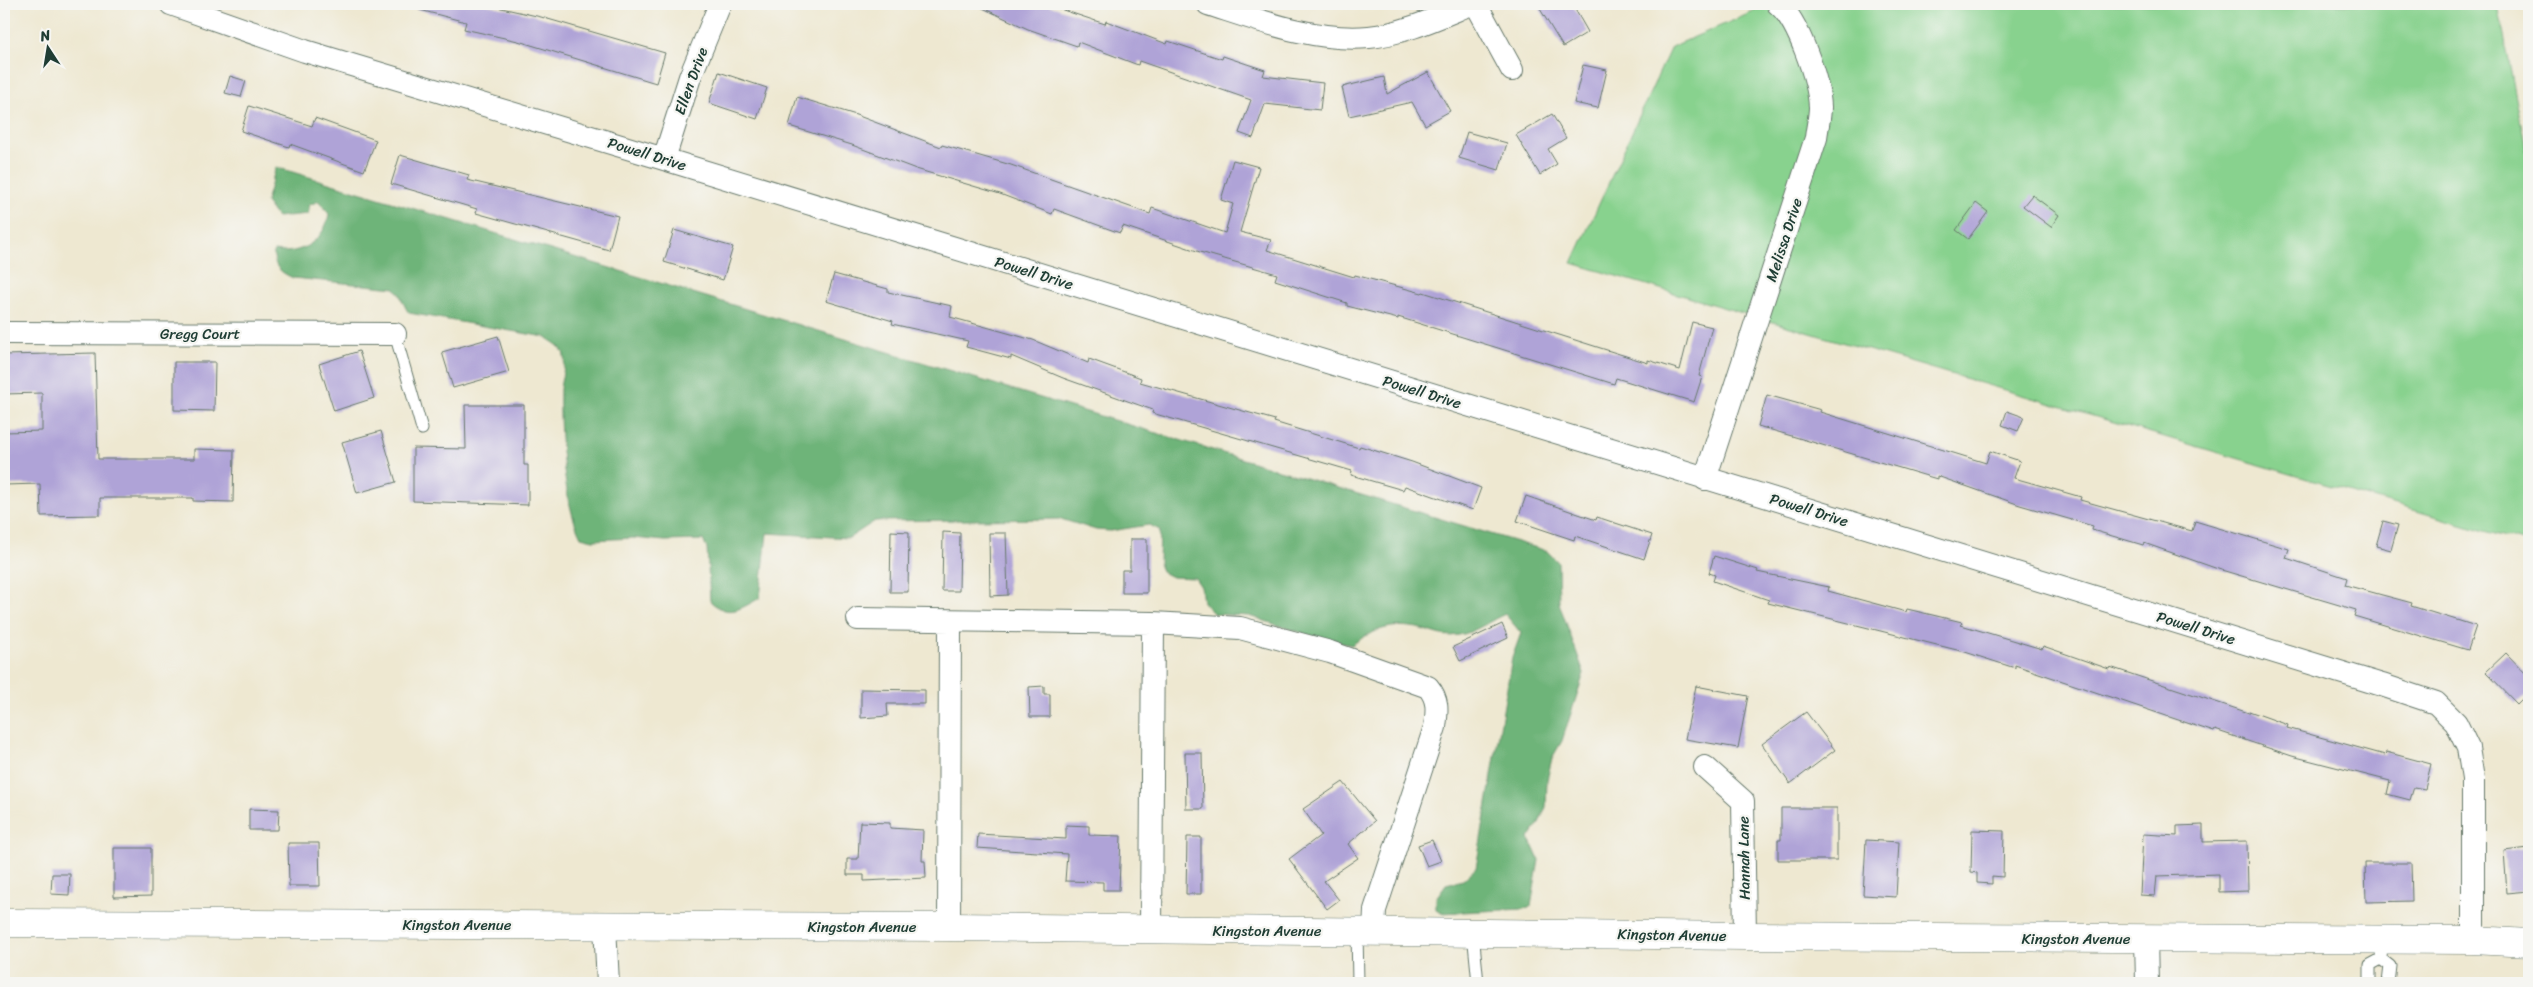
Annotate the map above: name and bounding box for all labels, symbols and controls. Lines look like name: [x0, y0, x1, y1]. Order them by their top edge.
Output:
north arrow: [22, 22, 72, 72]
text: N: [37, 22, 53, 49]
street label: Ellen Drive: [667, 44, 715, 118]
street label: Powell Drive: [604, 130, 690, 178]
street label: Melissa Drive: [1758, 194, 1810, 285]
street label: Powell Drive: [991, 249, 1077, 297]
street label: Gregg Court: [160, 321, 240, 347]
street label: Powell Drive: [1379, 368, 1465, 416]
street label: Powell Drive: [1766, 486, 1852, 534]
street label: Powell Drive: [2153, 604, 2239, 652]
street label: Hannah Lane: [1730, 816, 1758, 900]
street label: Kingston Avenue: [402, 912, 512, 938]
street label: Kingston Avenue: [807, 914, 917, 940]
street label: Kingston Avenue: [1212, 918, 1322, 944]
street label: Kingston Avenue: [1617, 921, 1727, 949]
street label: Kingston Avenue: [2021, 926, 2131, 952]

